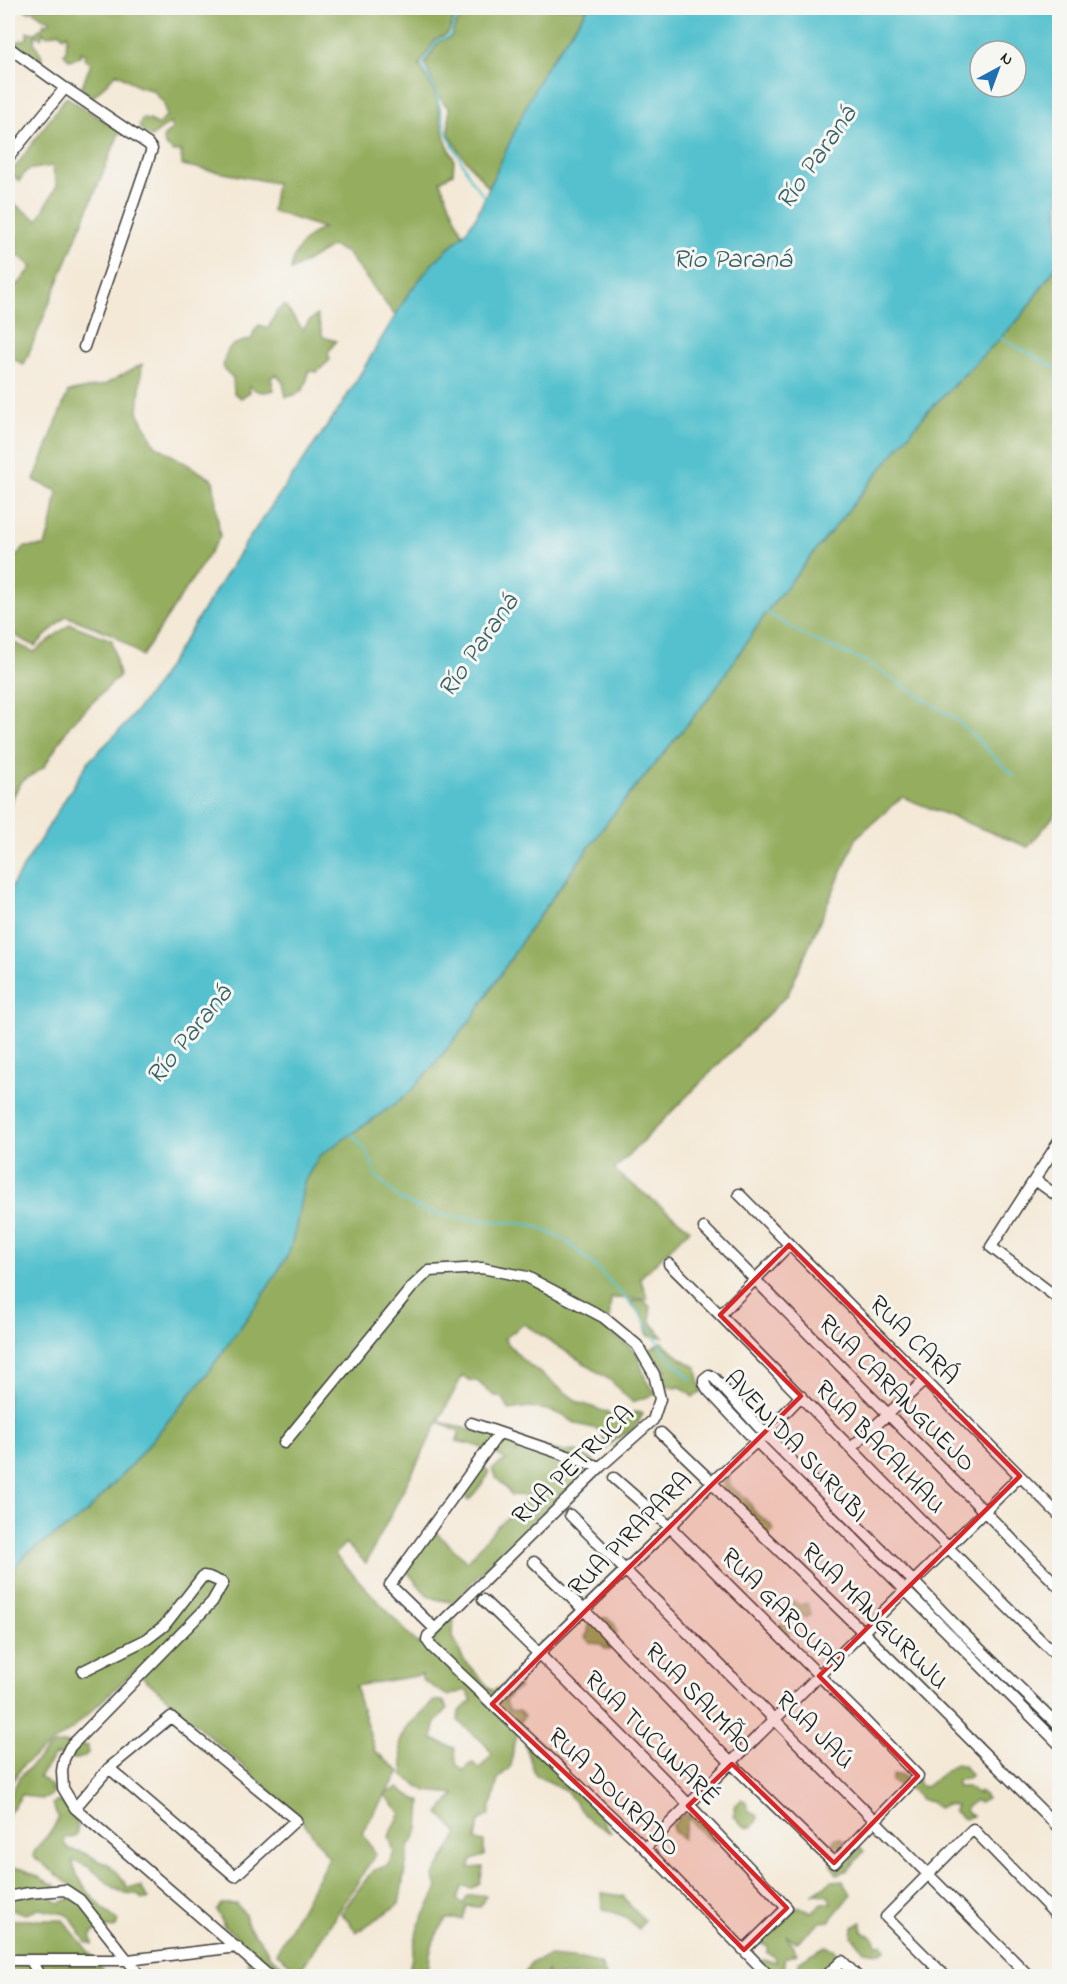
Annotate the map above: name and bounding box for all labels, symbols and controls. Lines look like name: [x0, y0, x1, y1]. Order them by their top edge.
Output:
north arrow: [968, 39, 1028, 99]
text: N: [995, 47, 1019, 72]
water label: Río Paraná: [767, 97, 868, 218]
water label: Rio Paraná: [672, 241, 793, 280]
water label: Río Paraná: [429, 585, 530, 706]
water label: Río Paraná: [137, 976, 243, 1094]
street label: RUA CARÁ: [859, 1287, 967, 1395]
street label: RUA CARANGUEJO: [808, 1307, 983, 1482]
street label: AVENIDA SURUBI: [714, 1362, 876, 1532]
street label: RUA BACALHAU: [805, 1372, 953, 1524]
street label: RUA PETRUCA: [504, 1397, 644, 1535]
street label: RUA PIRAPARA: [560, 1464, 702, 1606]
street label: RUA MANGURUJU: [791, 1535, 956, 1700]
street label: RUA GAROUPA: [711, 1540, 853, 1682]
street label: RUA SALMÃO: [634, 1634, 761, 1764]
street label: RUA TUCUNARÉ: [574, 1662, 728, 1816]
street label: RUA JAÚ: [766, 1683, 862, 1779]
street label: RUA DOURADO: [538, 1720, 688, 1867]

